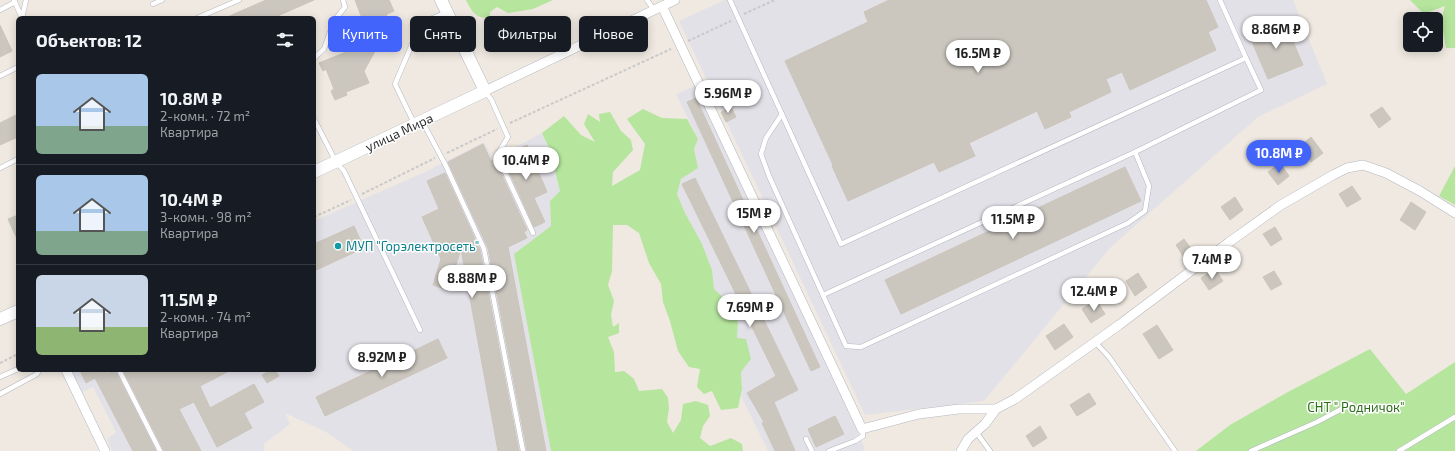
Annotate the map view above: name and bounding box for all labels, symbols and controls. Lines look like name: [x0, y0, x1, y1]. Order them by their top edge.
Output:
map controls: [1403, 12, 1443, 52]
button: locate: [1403, 12, 1443, 52]
chip: Купить: [328, 16, 402, 52]
chip: Снять: [410, 16, 476, 52]
chip: Фильтры: [484, 16, 571, 52]
chip: Новое: [579, 16, 648, 52]
pin: 8.86M ₽: [1239, 16, 1313, 50]
text: 8.86M ₽: [1251, 21, 1301, 37]
icon: filters: [274, 29, 296, 51]
text: Объектов: 12: [36, 30, 142, 50]
pin: 16.5M ₽: [941, 40, 1015, 74]
text: 16.5M ₽: [955, 45, 1001, 61]
pin: 5.96M ₽: [691, 80, 765, 114]
text: 5.96M ₽: [704, 85, 752, 101]
text: 10.8M ₽: [160, 88, 222, 108]
icon: home: [68, 90, 116, 138]
text: 2-комн. · 72 m²: [160, 108, 250, 124]
street label: улица Мира: [363, 109, 435, 155]
text: Квартира: [160, 124, 219, 140]
pin: 10.8M ₽: [1242, 140, 1316, 174]
text: 10.8M ₽: [1255, 145, 1303, 161]
pin: 10.4M ₽: [489, 147, 563, 181]
text: 10.4M ₽: [502, 152, 550, 168]
text: 10.4M ₽: [160, 189, 222, 209]
icon: home: [68, 191, 116, 239]
pin: 15M ₽: [726, 200, 782, 234]
text: 15M ₽: [736, 205, 772, 221]
pin: 11.5M ₽: [976, 206, 1050, 240]
text: 3-комн. · 98 m²: [160, 209, 252, 225]
text: 11.5M ₽: [991, 211, 1035, 227]
text: Квартира: [160, 225, 219, 241]
place label: МУП "Горэлектросеть": [346, 238, 479, 254]
marker: МУП "Горэлектросеть": [333, 241, 343, 251]
pin: 7.4M ₽: [1179, 246, 1245, 280]
text: 7.4M ₽: [1192, 251, 1232, 267]
pin: 8.88M ₽: [435, 265, 509, 299]
text: 8.88M ₽: [447, 270, 497, 286]
pin: 12.4M ₽: [1057, 278, 1131, 312]
text: 12.4M ₽: [1071, 283, 1117, 299]
text: 11.5M ₽: [160, 289, 218, 309]
icon: home: [68, 291, 116, 339]
pin: 7.69M ₽: [713, 294, 787, 328]
text: 7.69M ₽: [726, 299, 774, 315]
text: 2-комн. · 74 m²: [160, 309, 251, 325]
text: Квартира: [160, 325, 219, 341]
pin: 8.92M ₽: [345, 344, 419, 378]
text: 8.92M ₽: [358, 349, 406, 365]
park label: СНТ " Родничок": [1307, 399, 1405, 415]

